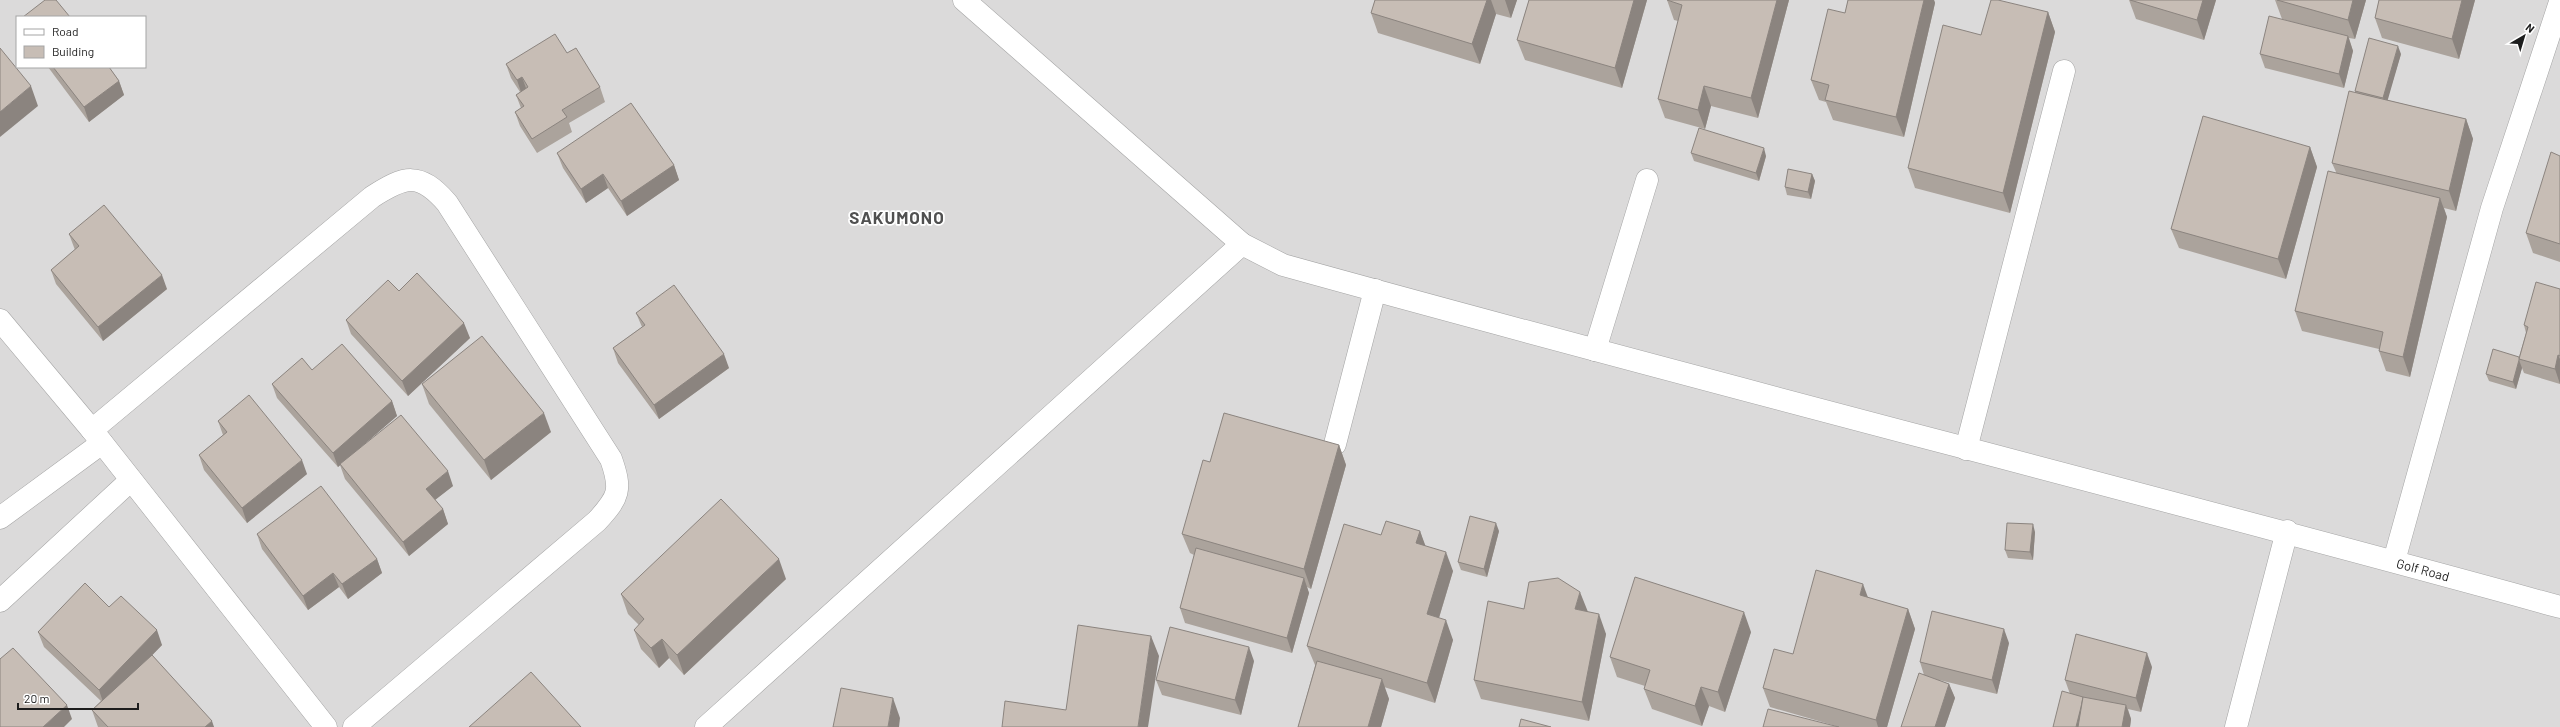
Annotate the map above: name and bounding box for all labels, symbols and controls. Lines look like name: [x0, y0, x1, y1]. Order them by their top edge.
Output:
legend: [16, 16, 146, 68]
north arrow: [2504, 16, 2544, 56]
text: N: [2524, 20, 2537, 35]
text: Road: [52, 24, 79, 38]
text: Building: [52, 44, 94, 58]
district label: SAKUMONO: [849, 207, 945, 227]
street label: Golf Road: [2395, 555, 2451, 584]
scale bar: [18, 685, 138, 711]
text: 20 m: [24, 691, 50, 705]

